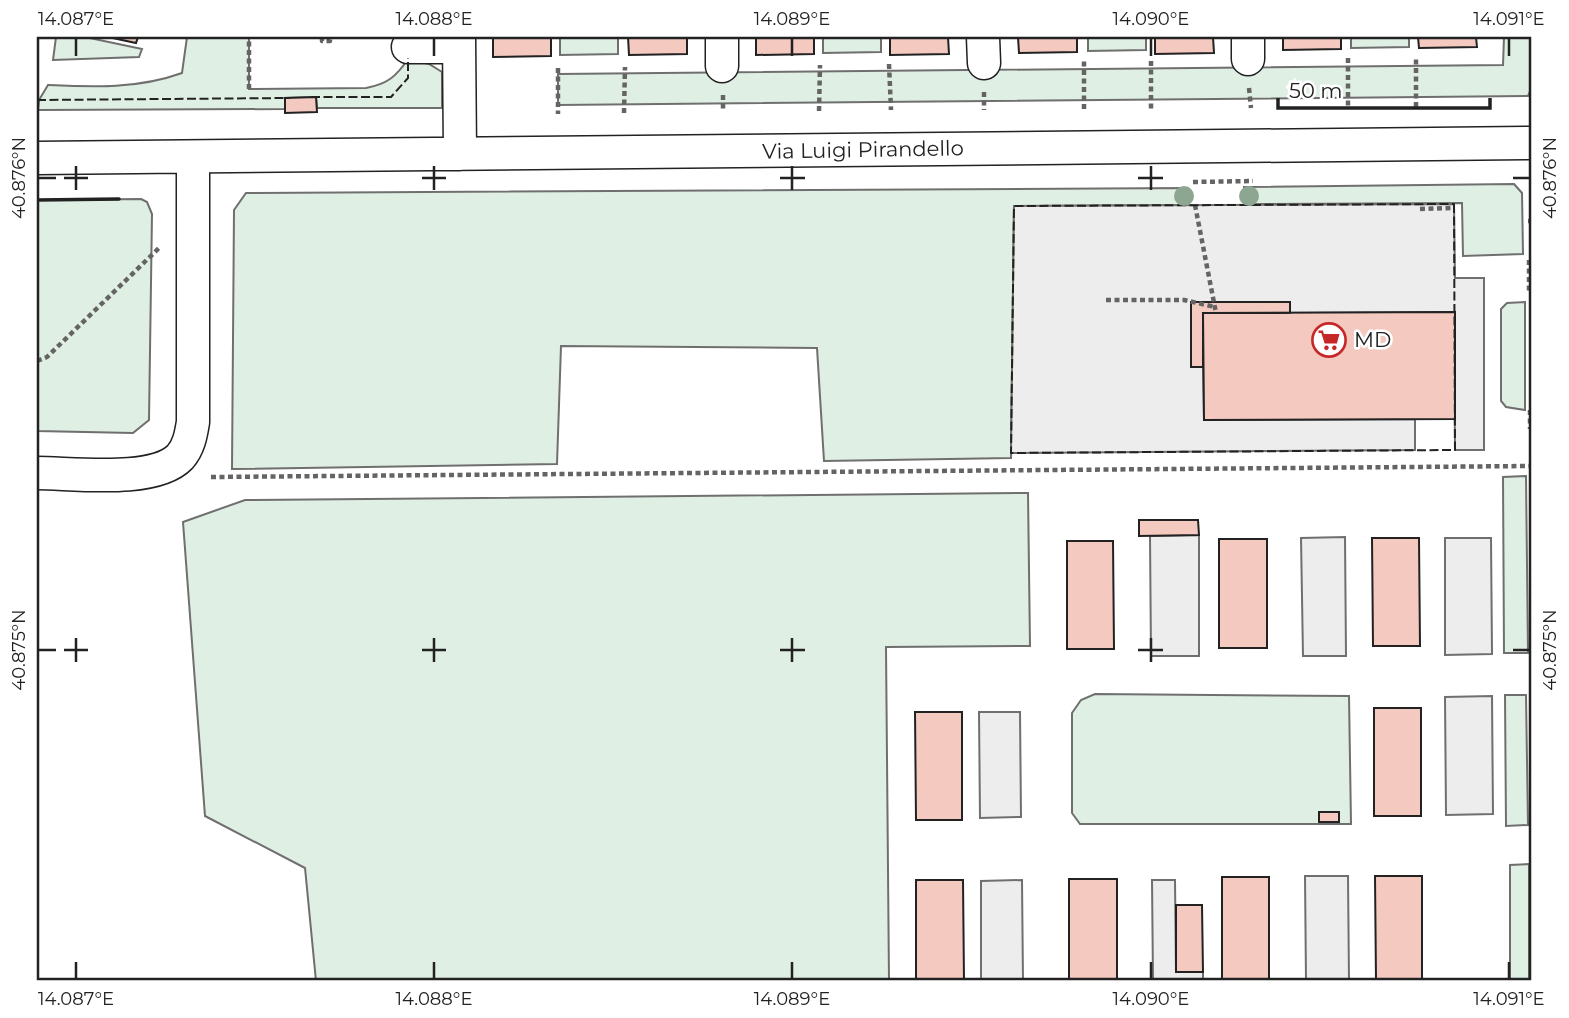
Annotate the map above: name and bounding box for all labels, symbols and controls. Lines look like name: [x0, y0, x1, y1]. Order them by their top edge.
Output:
text: 14.087°E: [38, 8, 114, 30]
text: 14.088°E: [396, 8, 472, 30]
text: 14.089°E: [754, 8, 830, 30]
text: 14.090°E: [1113, 8, 1189, 30]
text: 14.091°E: [1473, 8, 1545, 30]
scale bar: [1278, 66, 1490, 110]
text: 50 m: [1289, 78, 1343, 103]
street label: Via Luigi Pirandello: [762, 135, 964, 164]
text: 40.876°N: [8, 137, 30, 219]
text: 40.876°N: [1539, 137, 1561, 219]
supermarket icon: MD: [1310, 321, 1348, 359]
place label: MD: [1354, 327, 1391, 352]
text: 40.875°N: [8, 609, 30, 691]
text: 40.875°N: [1539, 609, 1561, 691]
text: 14.087°E: [38, 988, 114, 1010]
text: 14.088°E: [396, 988, 472, 1010]
text: 14.089°E: [754, 988, 830, 1010]
text: 14.090°E: [1113, 988, 1189, 1010]
text: 14.091°E: [1473, 988, 1545, 1010]

